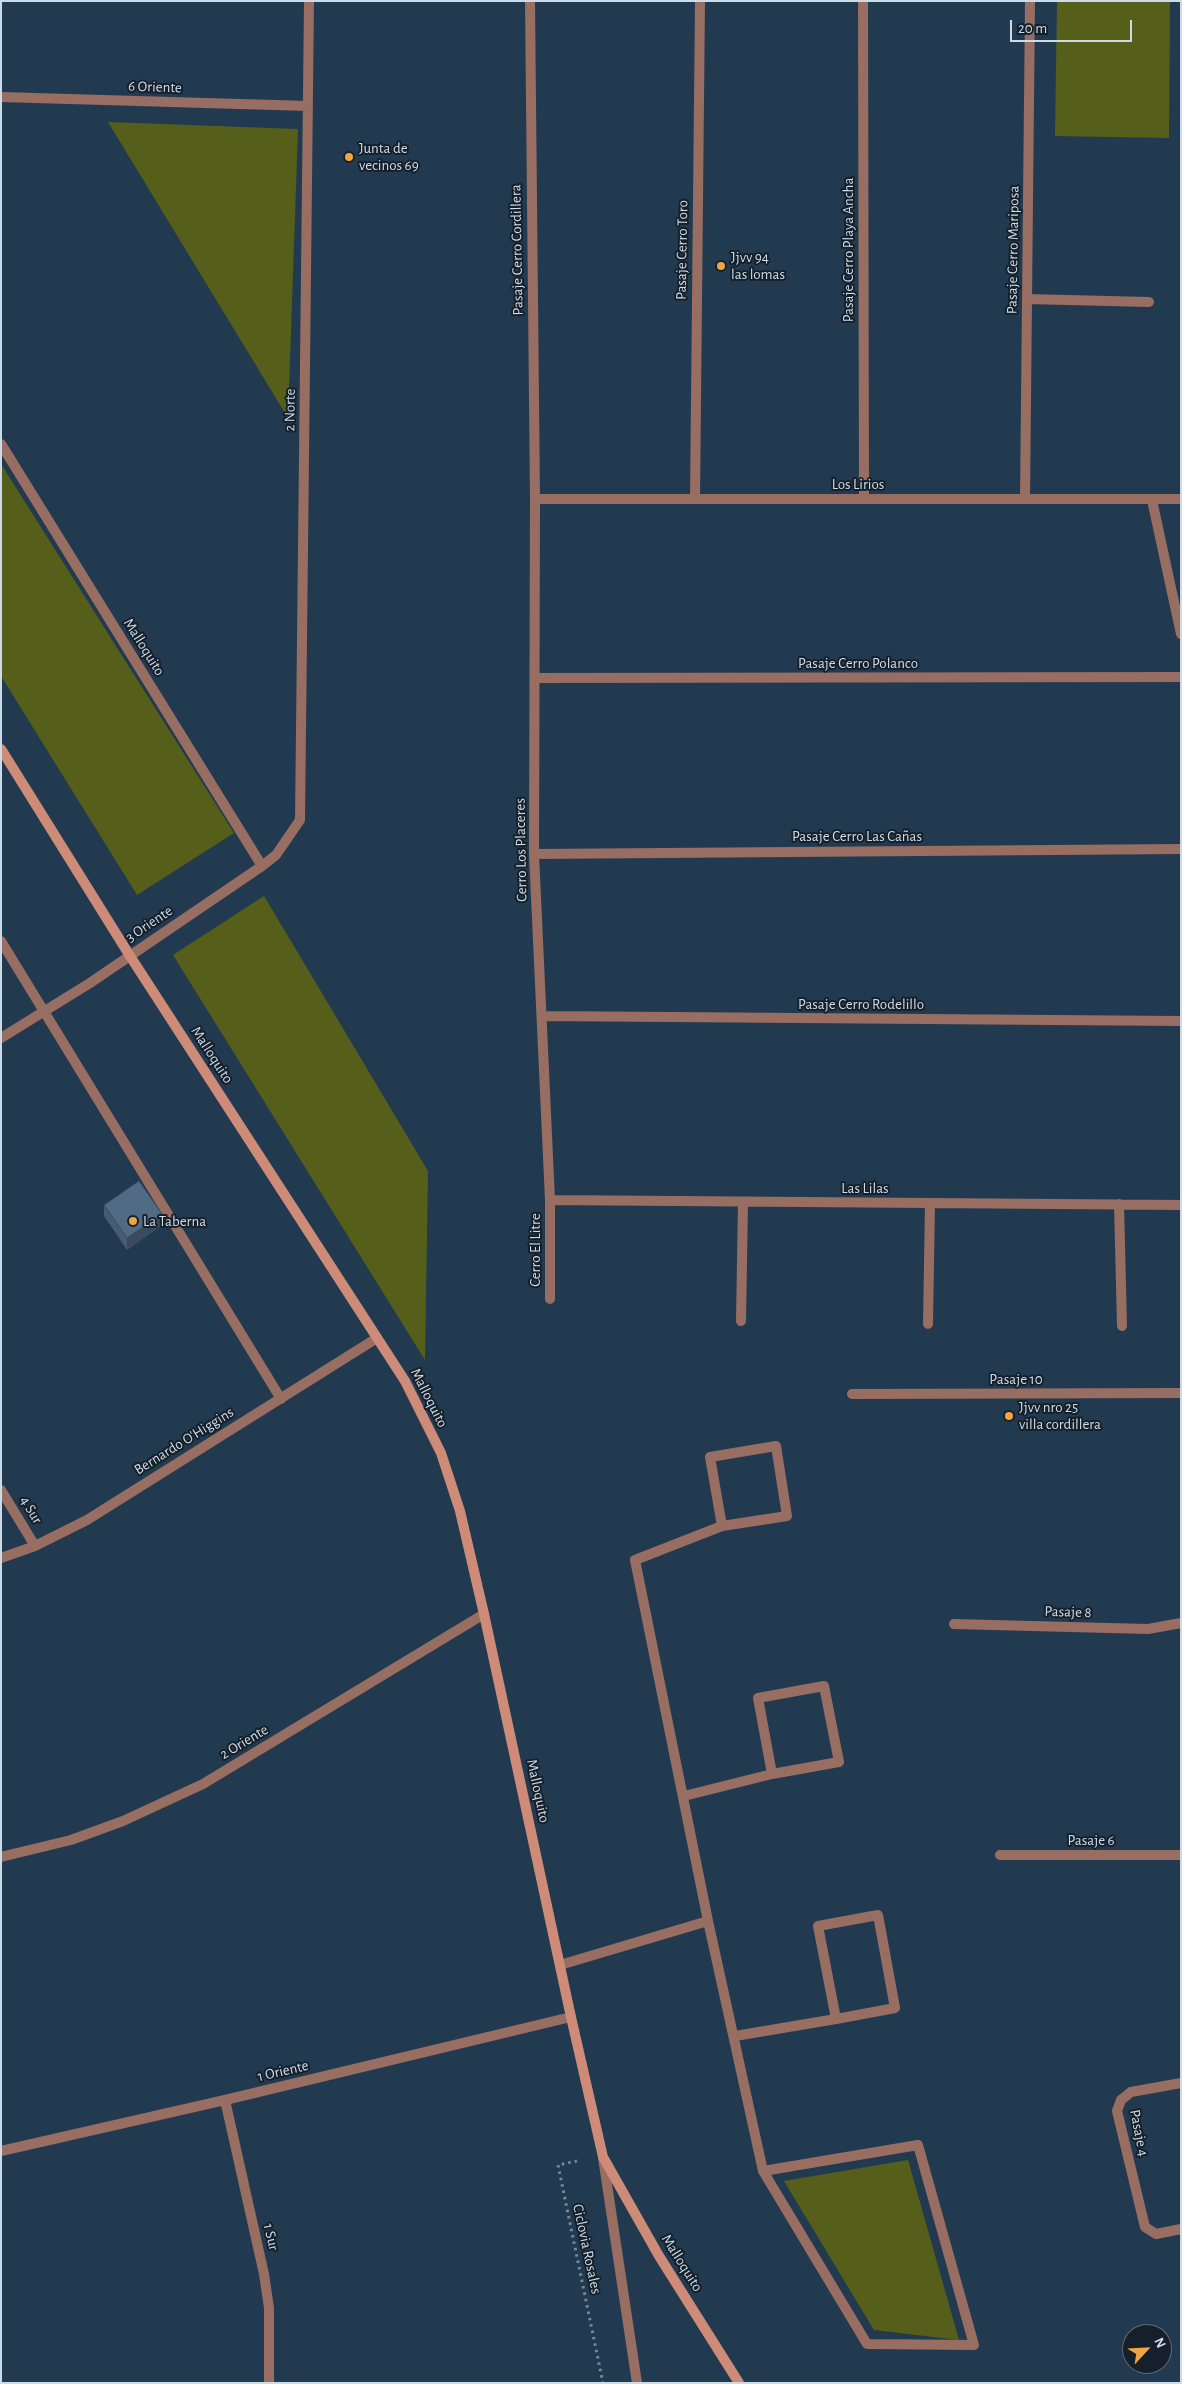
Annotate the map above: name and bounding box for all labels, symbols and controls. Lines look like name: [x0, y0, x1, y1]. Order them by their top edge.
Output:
scale bar: [1012, 10, 1134, 42]
text: 20 m: [1018, 21, 1047, 36]
street label: 6 Oriente: [128, 77, 182, 97]
place label: Junta de vecinos 69: [359, 139, 419, 174]
marker: Junta de vecinos 69: [343, 151, 355, 163]
street label: Pasaje Cerro Playa Ancha: [839, 178, 857, 322]
street label: Pasaje Cerro Cordillera: [507, 184, 527, 316]
street label: Pasaje Cerro Mariposa: [1003, 186, 1023, 314]
street label: Pasaje Cerro Toro: [672, 200, 692, 300]
place label: Jjvv 94 las lomas: [731, 248, 785, 283]
marker: Jjvv 94 las lomas: [715, 260, 727, 272]
street label: 2 Norte: [281, 388, 299, 432]
street label: Los Lirios: [832, 475, 884, 493]
street label: Malloquito: [119, 615, 169, 679]
street label: Pasaje Cerro Polanco: [798, 654, 918, 672]
street label: Cerro Los Placeres: [511, 798, 531, 902]
street label: Pasaje Cerro Las Cañas: [792, 827, 922, 845]
street label: 3 Oriente: [122, 902, 176, 946]
street label: Pasaje Cerro Rodelillo: [798, 995, 924, 1013]
street label: Malloquito: [187, 1023, 237, 1087]
street label: Las Lilas: [841, 1179, 889, 1197]
place label: La Taberna: [143, 1212, 206, 1230]
street label: Cerro El Litre: [526, 1213, 544, 1287]
marker: La Taberna: [127, 1215, 139, 1227]
street label: Malloquito: [406, 1365, 452, 1431]
street label: Pasaje 10: [989, 1370, 1043, 1388]
place label: Jjvv nro 25 villa cordillera: [1019, 1398, 1101, 1433]
street label: Bernardo O'Higgins: [131, 1403, 237, 1479]
marker: Jjvv nro 25 villa cordillera: [1003, 1410, 1015, 1422]
street label: 4 Sur: [16, 1493, 46, 1527]
street label: Pasaje 8: [1044, 1602, 1092, 1622]
street label: 2 Oriente: [216, 1721, 272, 1763]
street label: Malloquito: [523, 1758, 553, 1824]
street label: Pasaje 6: [1067, 1831, 1115, 1849]
street label: 1 Oriente: [256, 2056, 310, 2086]
street label: Pasaje 4: [1126, 2108, 1152, 2158]
street label: Ciclovia Rosales: [569, 2203, 605, 2295]
street label: 1 Sur: [259, 2222, 283, 2252]
street label: Malloquito: [657, 2231, 707, 2295]
north arrow: [1122, 2324, 1172, 2374]
text: N: [1151, 2336, 1168, 2350]

